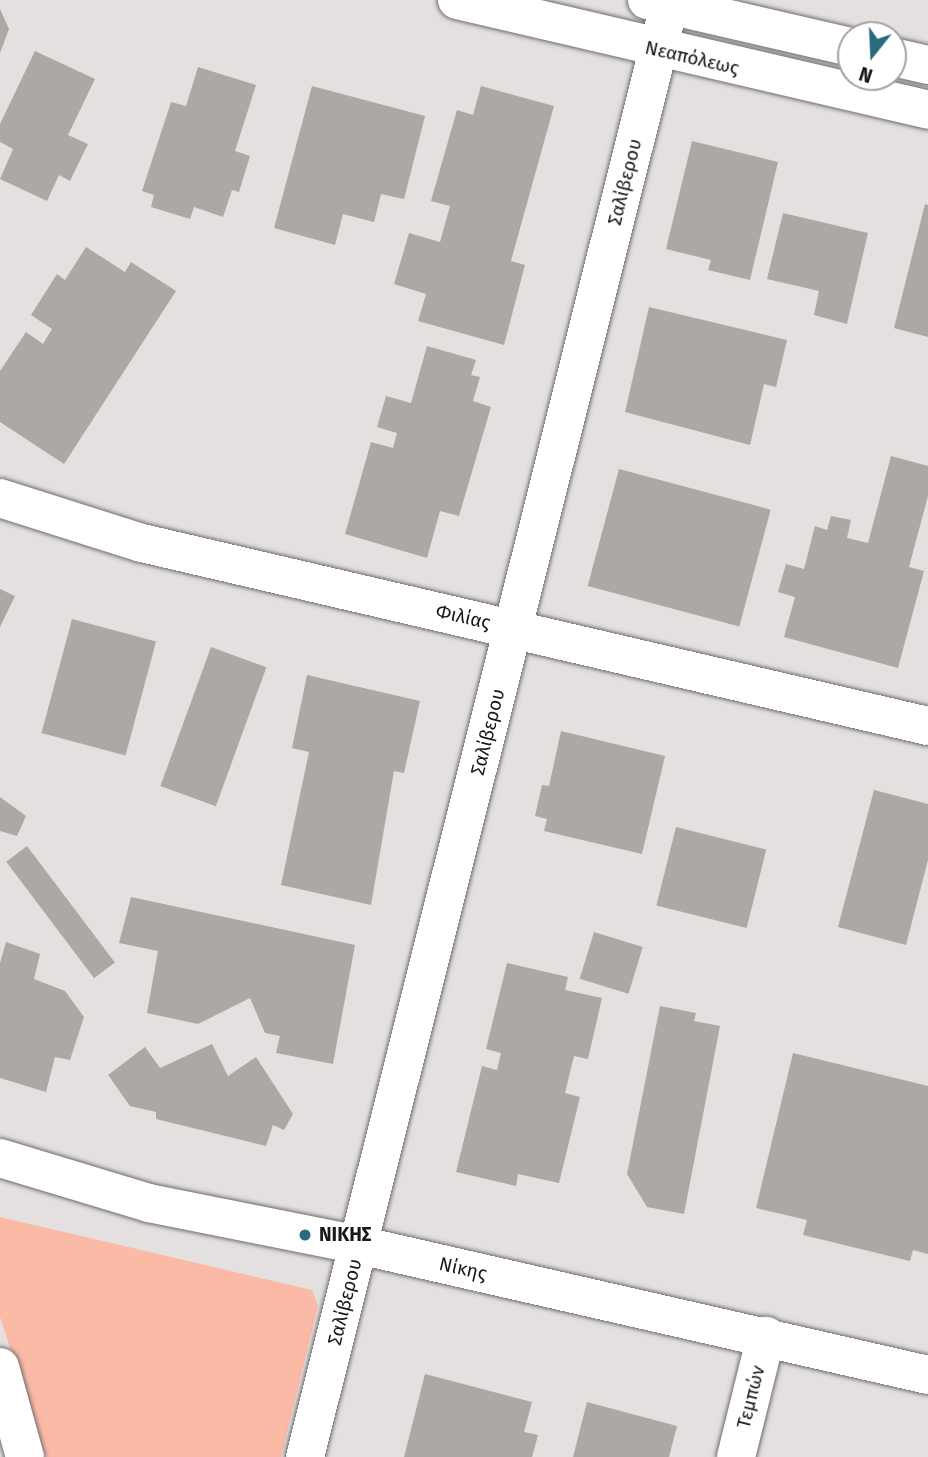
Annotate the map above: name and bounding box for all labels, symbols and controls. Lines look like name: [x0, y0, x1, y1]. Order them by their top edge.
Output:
north arrow: [837, 21, 907, 91]
street label: Νεαπόλεως: [643, 36, 741, 80]
text: N: [856, 62, 876, 87]
street label: Σαλίβερου: [603, 136, 647, 228]
street label: Φιλίας: [433, 600, 493, 634]
street label: Σαλίβερου: [466, 686, 510, 778]
place label: ΝΙΚΗΣ: [319, 1224, 371, 1246]
marker: ΝΙΚΗΣ: [297, 1227, 313, 1243]
street label: Νίκης: [437, 1252, 489, 1286]
street label: Σαλίβερου: [323, 1256, 367, 1348]
street label: Τεμπών: [732, 1363, 770, 1431]

